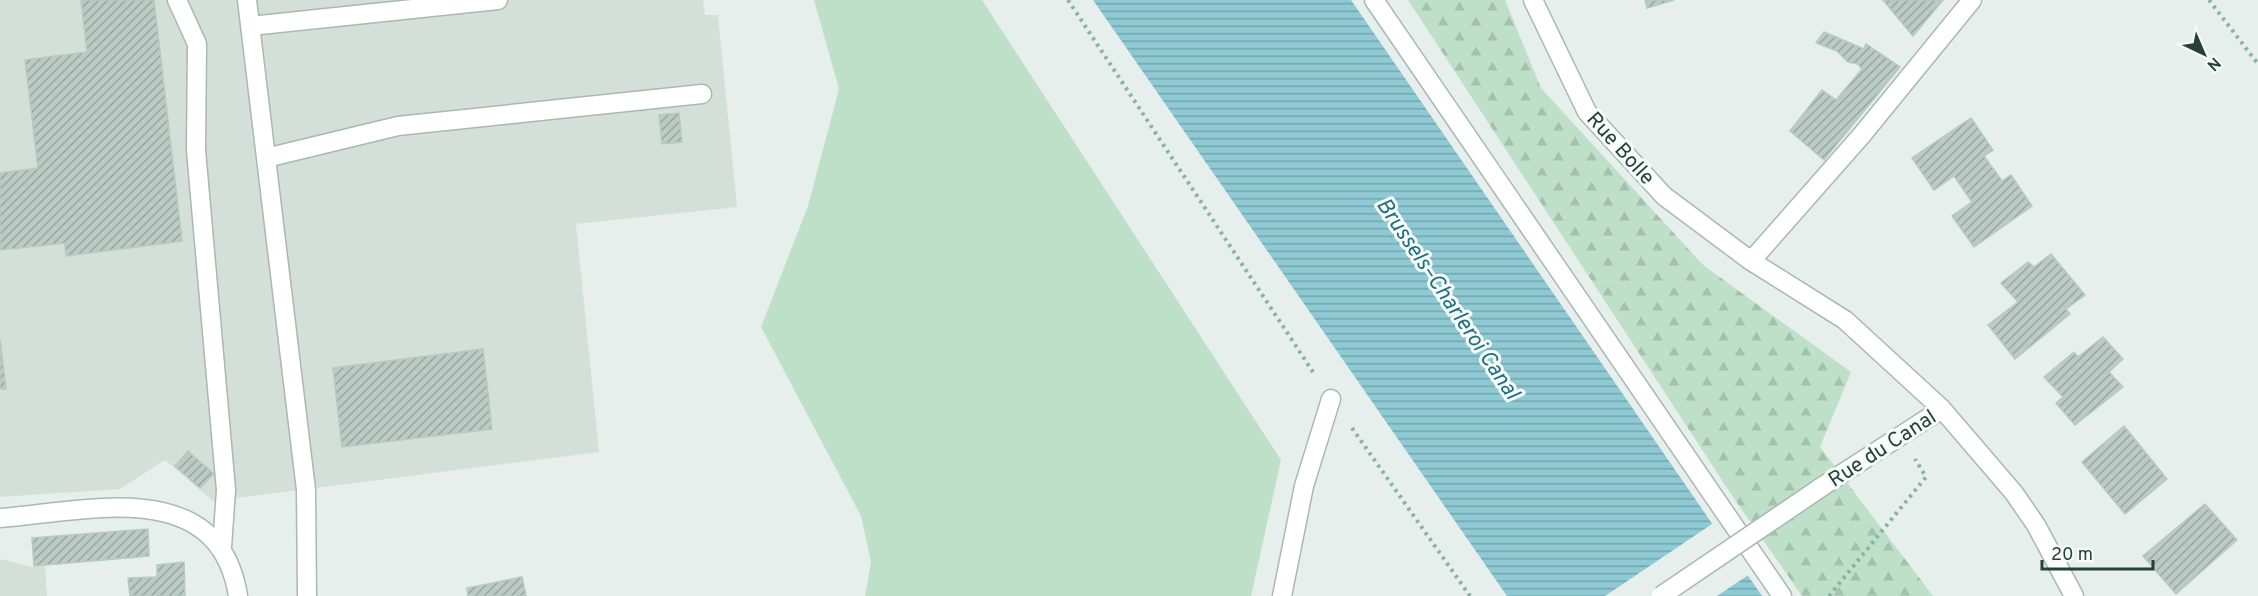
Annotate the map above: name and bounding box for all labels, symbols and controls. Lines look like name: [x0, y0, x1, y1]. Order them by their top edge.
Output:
north arrow: [2174, 24, 2234, 84]
text: N: [2202, 52, 2224, 75]
street label: Rue Bolle: [1580, 107, 1660, 191]
water label: Brussels–Charleroi Canal: [1369, 193, 1525, 407]
street label: Rue du Canal: [1824, 404, 1942, 494]
scale bar: [2042, 533, 2153, 571]
text: 20 m: [2051, 544, 2093, 567]

